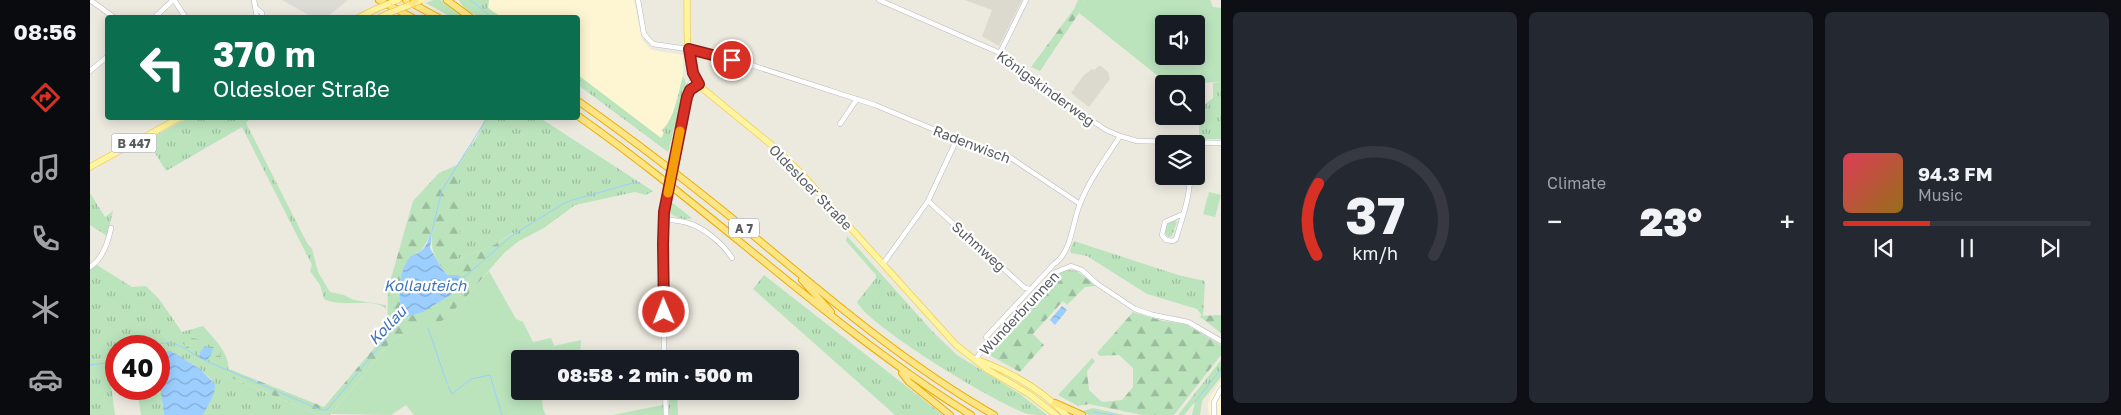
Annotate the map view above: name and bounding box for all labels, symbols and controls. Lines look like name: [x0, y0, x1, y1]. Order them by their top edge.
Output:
map controls: [1155, 15, 1205, 185]
button: sound: [1155, 15, 1205, 65]
text: 08:56: [14, 18, 76, 45]
text: 370 m: [213, 33, 316, 75]
icon: left: [130, 35, 195, 100]
pin: [711, 39, 753, 81]
icon: arrive: [718, 46, 746, 74]
street label: Königskinderweg: [994, 47, 1098, 129]
text: Oldesloer Straße: [213, 75, 390, 102]
button: search: [1155, 75, 1205, 125]
icon: directions: [28, 80, 63, 115]
street label: Radenwisch: [931, 122, 1013, 166]
road number: B 447: [112, 134, 156, 152]
button: layers: [1155, 135, 1205, 185]
street label: Oldesloer Straße: [766, 141, 856, 233]
icon: music: [28, 151, 63, 186]
text: 94.3 FM: [1918, 162, 1993, 185]
text: Climate: [1547, 173, 1606, 193]
text: 37: [1345, 183, 1405, 245]
text: Music: [1918, 185, 1963, 205]
text: 23°: [1640, 199, 1702, 244]
text: −: [1547, 205, 1562, 238]
text: +: [1780, 205, 1795, 238]
road number: A 7: [729, 218, 759, 238]
street label: Suhmweg: [949, 218, 1009, 274]
icon: phone: [28, 221, 63, 256]
icon: previous: [1870, 234, 1898, 262]
icon: pause: [1953, 234, 1981, 262]
icon: next: [2036, 234, 2064, 262]
text: km/h: [1352, 242, 1398, 264]
street label: Wunderbrunnen: [976, 267, 1062, 359]
water label: Kollauteich: [384, 276, 467, 294]
position arrow: [637, 285, 689, 337]
icon: climate: [28, 292, 63, 327]
water label: Kollau: [364, 301, 410, 348]
speed limit sign: 40: [105, 335, 170, 400]
icon: car: [28, 362, 63, 397]
text: 08:58 · 2 min · 500 m: [557, 363, 753, 386]

